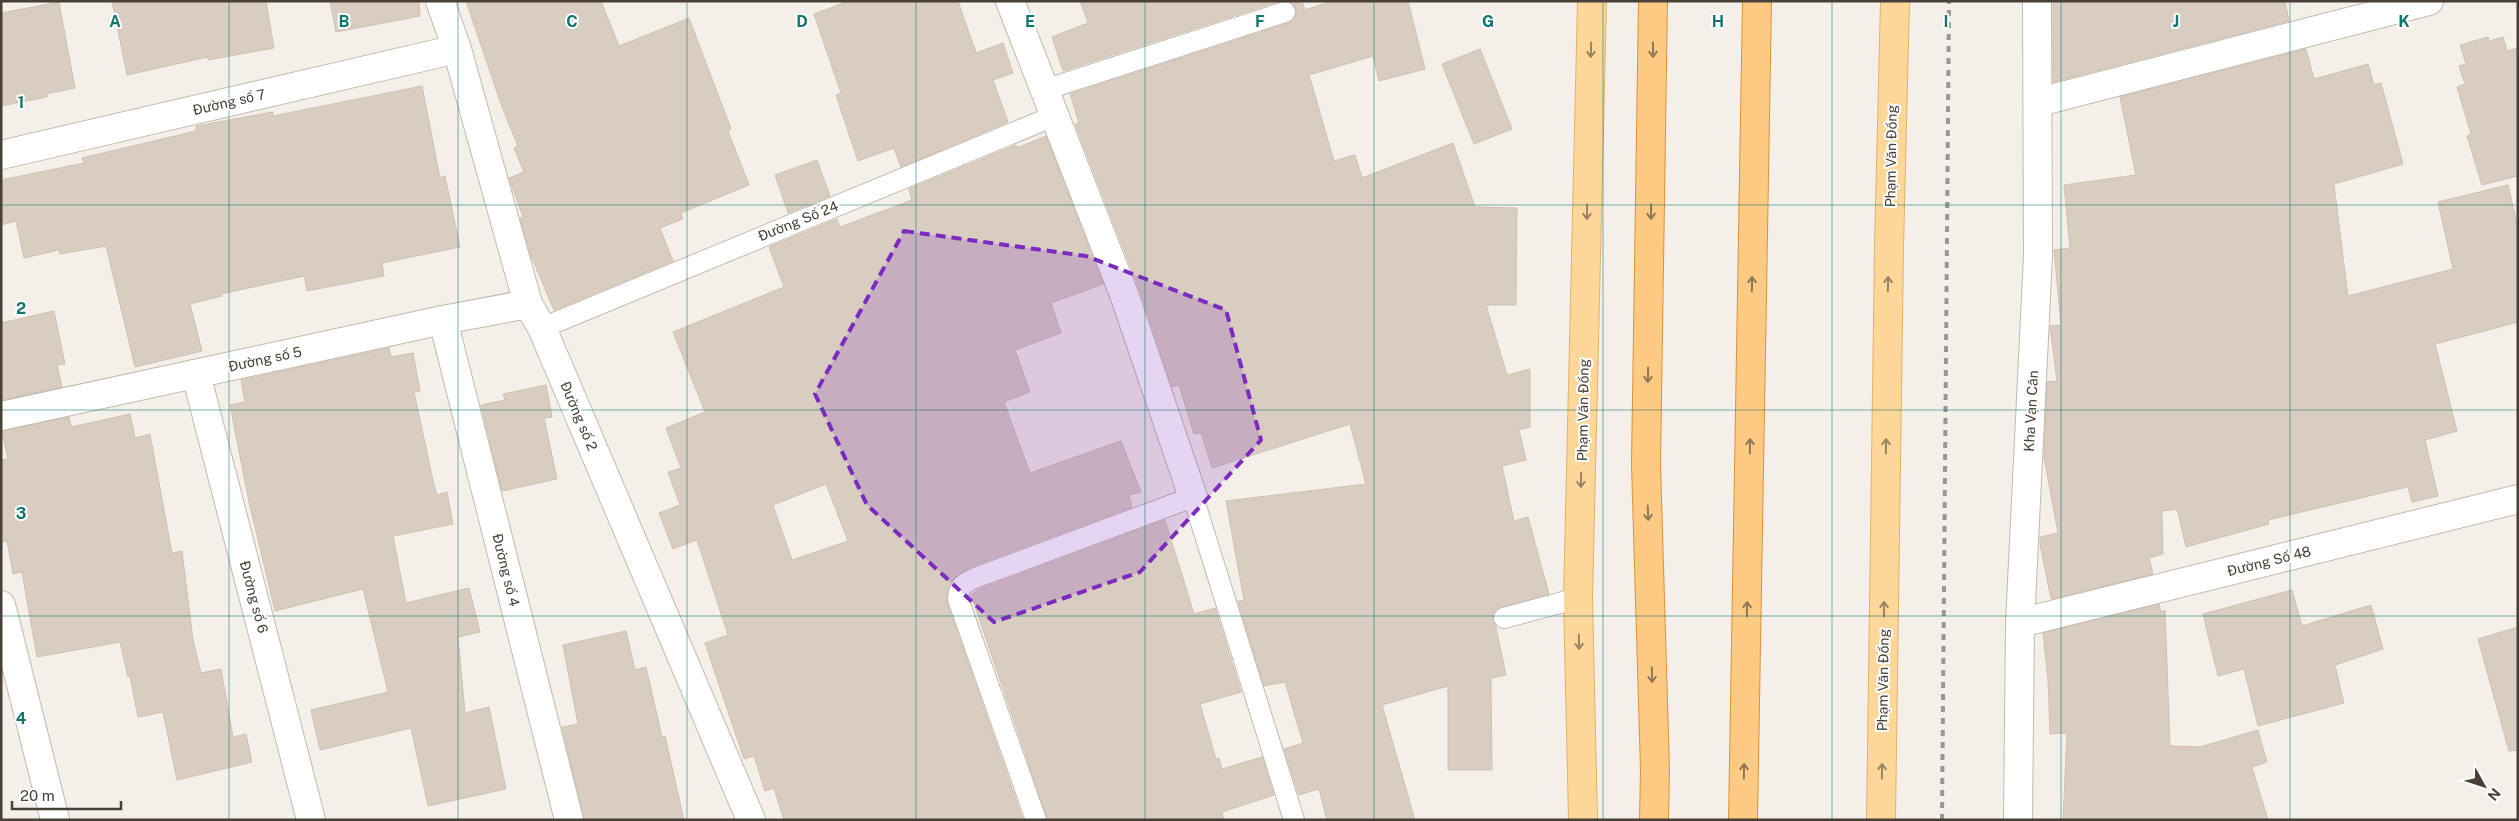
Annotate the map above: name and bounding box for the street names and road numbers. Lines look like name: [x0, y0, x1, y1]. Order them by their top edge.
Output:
street label: Đường số 7: [191, 86, 267, 118]
street label: Phạm Văn Đồng: [1882, 104, 1900, 207]
street label: Đường Số 24: [756, 198, 841, 244]
street label: Đường số 5: [227, 343, 303, 375]
street label: Phạm Văn Đồng: [1574, 358, 1592, 461]
street label: Kha Vạn Cân: [2021, 370, 2041, 452]
street label: Đường số 2: [557, 379, 601, 453]
street label: Đường số 4: [489, 532, 523, 608]
street label: Đường Số 48: [2225, 543, 2313, 579]
street label: Đường số 6: [237, 559, 271, 635]
street label: Phạm Văn Đồng: [1874, 628, 1892, 731]

